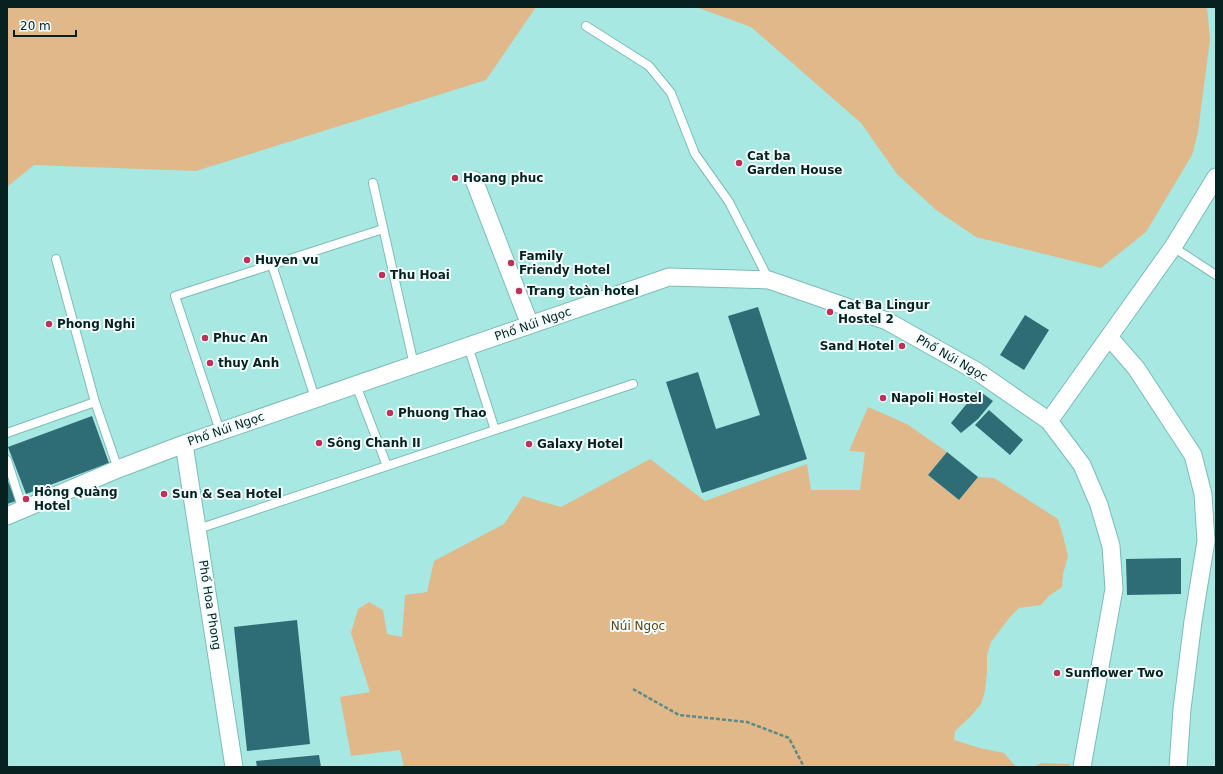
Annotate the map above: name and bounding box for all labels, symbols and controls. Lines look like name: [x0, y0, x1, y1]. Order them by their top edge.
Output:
scale bar: [14, 12, 76, 38]
text: 20 m: [20, 19, 51, 33]
place label: Cat ba Garden House: [747, 149, 842, 177]
marker: Cat ba Garden House: [734, 158, 744, 168]
place label: Hoang phuc: [463, 171, 543, 185]
marker: Hoang phuc: [450, 173, 460, 183]
place label: Family Friendy Hotel: [519, 249, 610, 277]
place label: Huyen vu: [255, 253, 319, 267]
marker: Huyen vu: [242, 255, 252, 265]
marker: Family Friendy Hotel: [506, 258, 516, 268]
place label: Thu Hoai: [390, 268, 450, 282]
marker: Thu Hoai: [377, 270, 387, 280]
place label: Trang toàn hotel: [527, 284, 639, 298]
marker: Trang toàn hotel: [514, 286, 524, 296]
place label: Cat Ba Lingur Hostel 2: [838, 298, 930, 326]
street label: Phố Núi Ngọc: [493, 304, 573, 344]
marker: Cat Ba Lingur Hostel 2: [825, 307, 835, 317]
place label: Phong Nghi: [57, 317, 135, 331]
marker: Phong Nghi: [44, 319, 54, 329]
place label: Phuc An: [213, 331, 268, 345]
street label: Phố Núi Ngọc: [914, 332, 990, 384]
marker: Phuc An: [200, 333, 210, 343]
place label: Sand Hotel: [820, 339, 894, 353]
marker: Sand Hotel: [897, 341, 907, 351]
place label: thuy Anh: [218, 356, 279, 370]
marker: thuy Anh: [205, 358, 215, 368]
place label: Napoli Hostel: [891, 391, 982, 405]
marker: Napoli Hostel: [878, 393, 888, 403]
place label: Phuong Thao: [398, 406, 487, 420]
marker: Phuong Thao: [385, 408, 395, 418]
street label: Phố Núi Ngọc: [186, 409, 266, 449]
place label: Sông Chanh II: [327, 436, 421, 450]
place label: Galaxy Hotel: [537, 437, 623, 451]
marker: Sông Chanh II: [314, 438, 324, 448]
marker: Galaxy Hotel: [524, 439, 534, 449]
place label: Hông Quàng Hotel: [34, 485, 118, 513]
place label: Sun & Sea Hotel: [172, 487, 282, 501]
marker: Sun & Sea Hotel: [159, 489, 169, 499]
marker: Hông Quàng Hotel: [21, 494, 31, 504]
street label: Phố Hoa Phong: [196, 559, 224, 651]
park label: Núi Ngọc: [611, 619, 665, 633]
place label: Sunflower Two: [1065, 666, 1163, 680]
marker: Sunflower Two: [1052, 668, 1062, 678]

